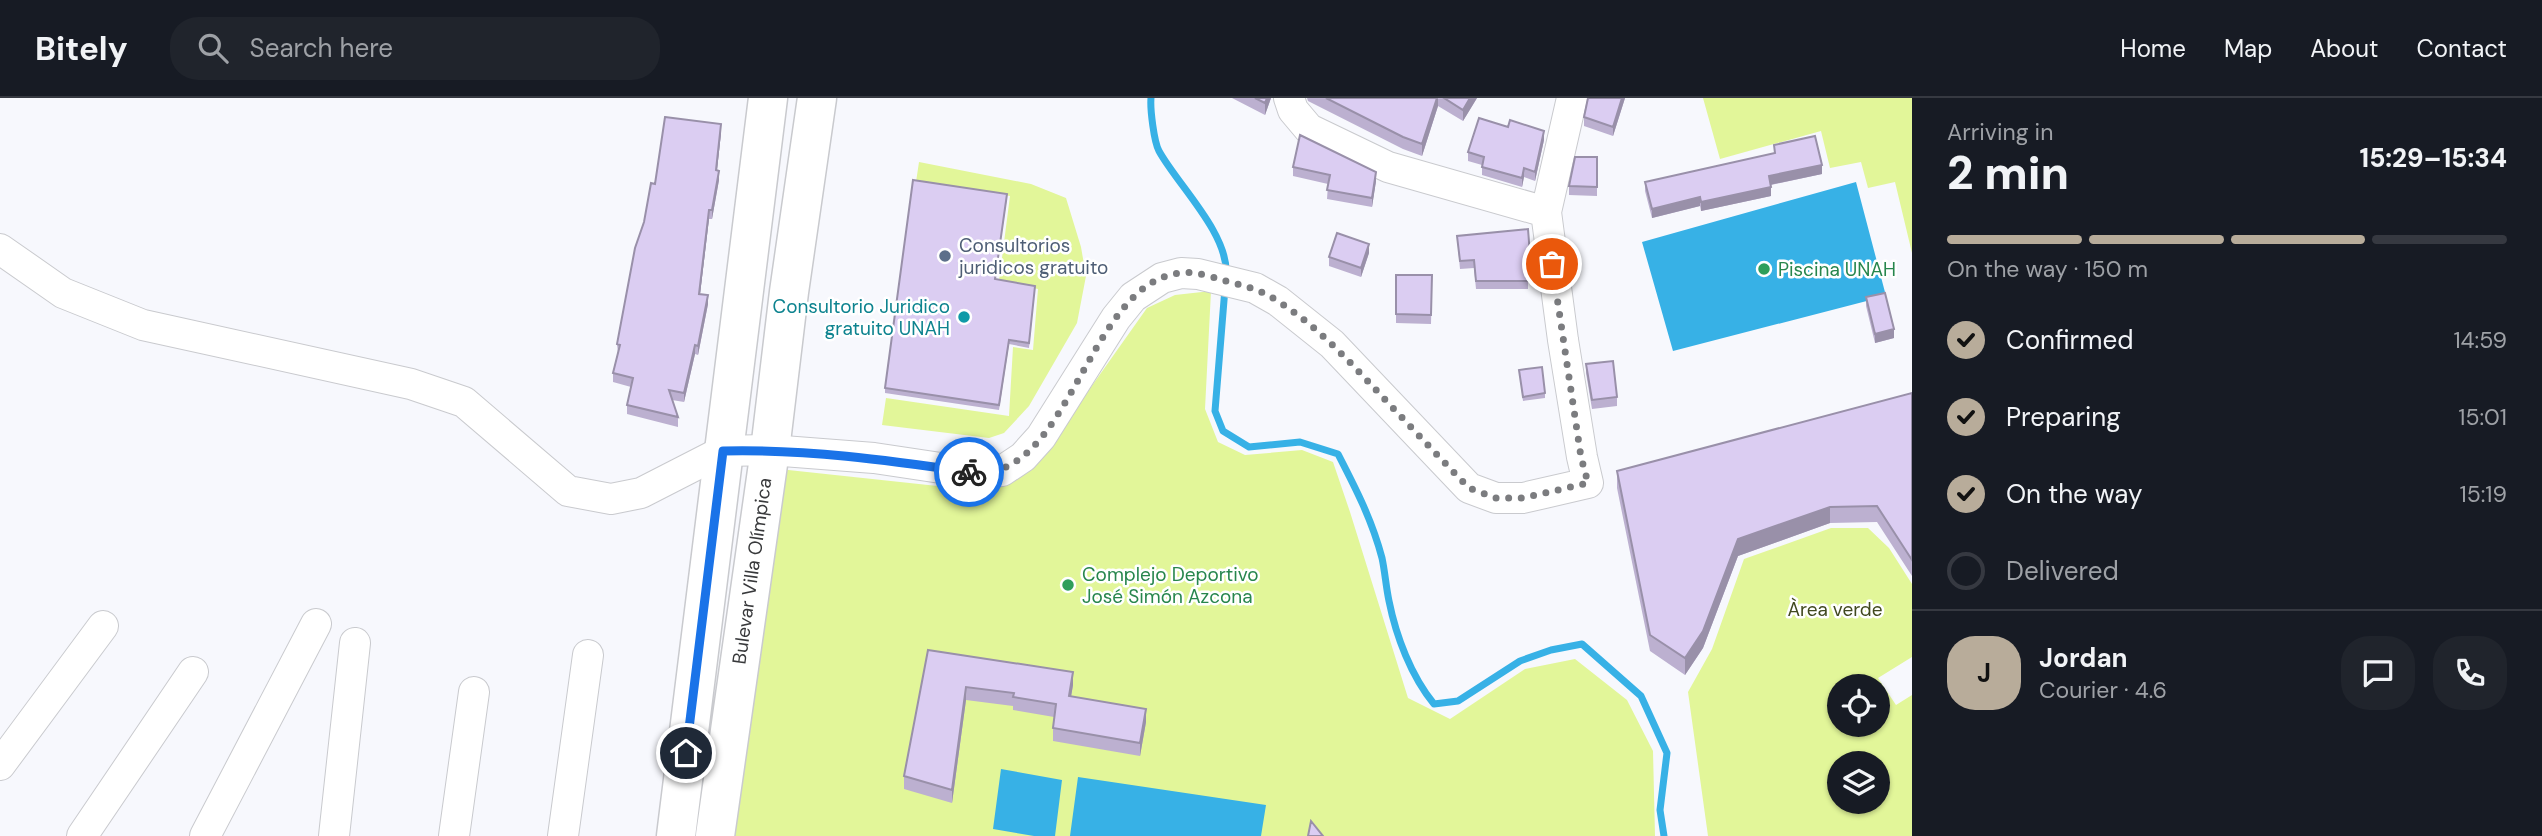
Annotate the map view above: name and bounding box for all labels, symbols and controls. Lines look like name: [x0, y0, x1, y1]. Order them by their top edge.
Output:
search box: [170, 17, 660, 80]
text: Bitely: [35, 27, 128, 70]
icon: search: [194, 29, 232, 67]
text: Search here: [250, 31, 393, 65]
text: Home: [2120, 33, 2186, 64]
text: Map: [2224, 33, 2272, 64]
text: About: [2310, 33, 2379, 64]
text: Contact: [2417, 33, 2507, 64]
text: Arriving in: [1947, 117, 2053, 147]
text: 15:29–15:34: [2360, 141, 2507, 175]
text: 2 min: [1947, 143, 2069, 203]
place label: Consultorios juridicos gratuito: [958, 233, 1108, 280]
pin: [1522, 234, 1582, 294]
icon: bag: [1533, 245, 1571, 283]
marker: Consultorios juridicos gratuito: [937, 248, 953, 264]
text: On the way · 150 m: [1947, 254, 2148, 284]
place label: Piscina UNAH: [1778, 257, 1896, 282]
marker: Piscina UNAH: [1756, 261, 1772, 277]
place label: Consultorio Juridico gratuito UNAH: [773, 294, 950, 341]
marker: Consultorio Juridico gratuito UNAH: [956, 309, 972, 325]
icon: check: [1947, 321, 1985, 359]
text: Confirmed: [2006, 323, 2133, 357]
text: 14:59: [2453, 325, 2507, 355]
icon: check: [1947, 398, 1985, 436]
text: Preparing: [2006, 400, 2121, 434]
text: 15:01: [2458, 402, 2507, 432]
courier: [934, 437, 1004, 507]
icon: bike: [950, 453, 988, 491]
icon: check: [1947, 475, 1985, 513]
street label: Bulevar Villa Olímpica: [727, 476, 777, 666]
text: On the way: [2006, 477, 2142, 511]
text: 15:19: [2460, 479, 2507, 509]
text: Delivered: [2006, 554, 2119, 588]
place label: Complejo Deportivo José Simón Azcona: [1082, 562, 1259, 609]
marker: Complejo Deportivo José Simón Azcona: [1060, 577, 1076, 593]
park label: Àrea verde: [1787, 597, 1883, 622]
button: chat: [2341, 636, 2415, 710]
button: phone: [2433, 636, 2507, 710]
text: Jordan: [2039, 641, 2128, 675]
text: J: [1977, 656, 1991, 690]
map controls: [1827, 674, 1890, 814]
button: locate: [1827, 674, 1890, 737]
text: Courier · 4.6: [2039, 675, 2167, 705]
pin: [656, 723, 716, 783]
icon: home: [667, 734, 705, 772]
button: layers: [1827, 751, 1890, 814]

